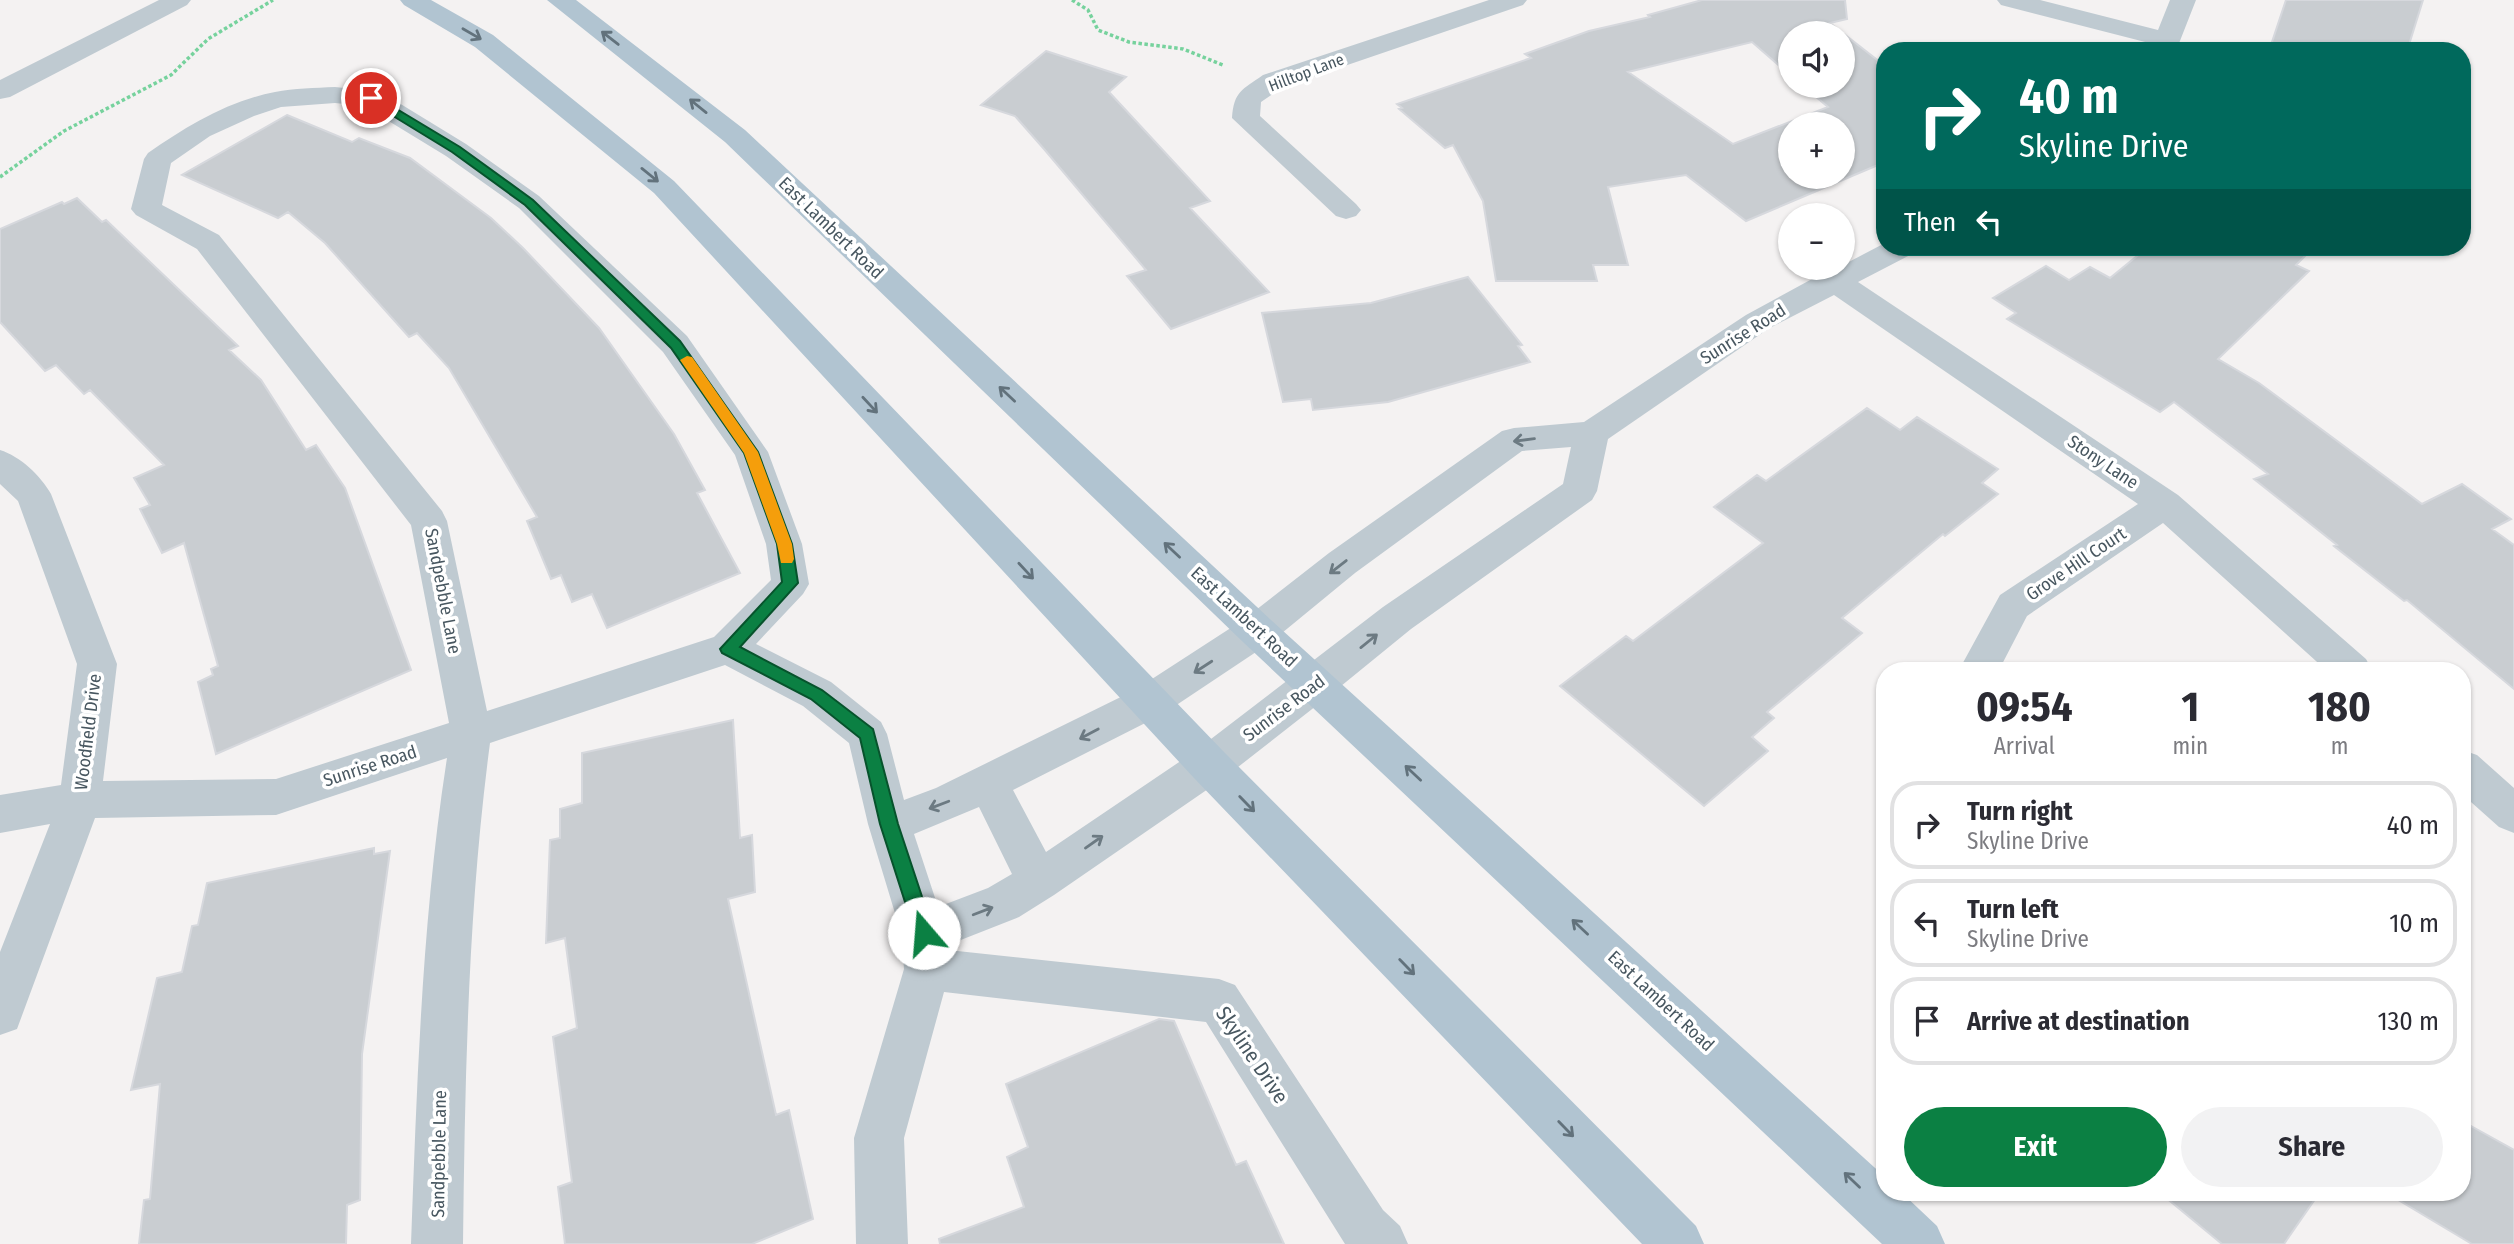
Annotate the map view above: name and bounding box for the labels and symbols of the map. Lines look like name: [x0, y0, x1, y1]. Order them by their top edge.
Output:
one-way arrow: [462, 27, 482, 41]
one-way arrow: [602, 30, 620, 45]
street label: Hilltop Lane: [1266, 49, 1347, 95]
pin: [341, 68, 401, 128]
one-way arrow: [689, 98, 707, 114]
one-way arrow: [641, 168, 659, 183]
street label: East Lambert Road: [774, 172, 888, 284]
street label: Sunrise Road: [1696, 299, 1790, 369]
one-way arrow: [999, 386, 1016, 403]
one-way arrow: [862, 396, 879, 413]
street label: Stony Lane: [2063, 430, 2143, 494]
one-way arrow: [1514, 433, 1536, 446]
street label: Grove Hill Court: [2022, 523, 2130, 605]
street label: Sandpebble Lane: [420, 526, 466, 656]
one-way arrow: [1164, 542, 1181, 559]
one-way arrow: [1329, 559, 1347, 574]
one-way arrow: [1018, 562, 1035, 579]
street label: East Lambert Road: [1186, 562, 1302, 672]
one-way arrow: [1360, 633, 1378, 649]
one-way arrow: [1194, 659, 1213, 674]
street label: Sunrise Road: [1239, 670, 1329, 746]
street label: Woodfield Drive: [70, 673, 106, 791]
one-way arrow: [1079, 727, 1099, 741]
street label: Sunrise Road: [321, 741, 419, 791]
one-way arrow: [1404, 765, 1422, 781]
one-way arrow: [1239, 796, 1256, 813]
one-way arrow: [929, 800, 951, 813]
one-way arrow: [1084, 835, 1103, 849]
position arrow: [887, 896, 961, 970]
one-way arrow: [972, 904, 994, 916]
one-way arrow: [1571, 919, 1589, 935]
street label: East Lambert Road: [1603, 946, 1719, 1056]
one-way arrow: [1398, 958, 1415, 975]
street label: Skyline Drive: [1210, 1002, 1294, 1108]
street label: Sandpebble Lane: [427, 1090, 451, 1218]
one-way arrow: [1557, 1121, 1574, 1138]
one-way arrow: [1844, 1172, 1861, 1189]

